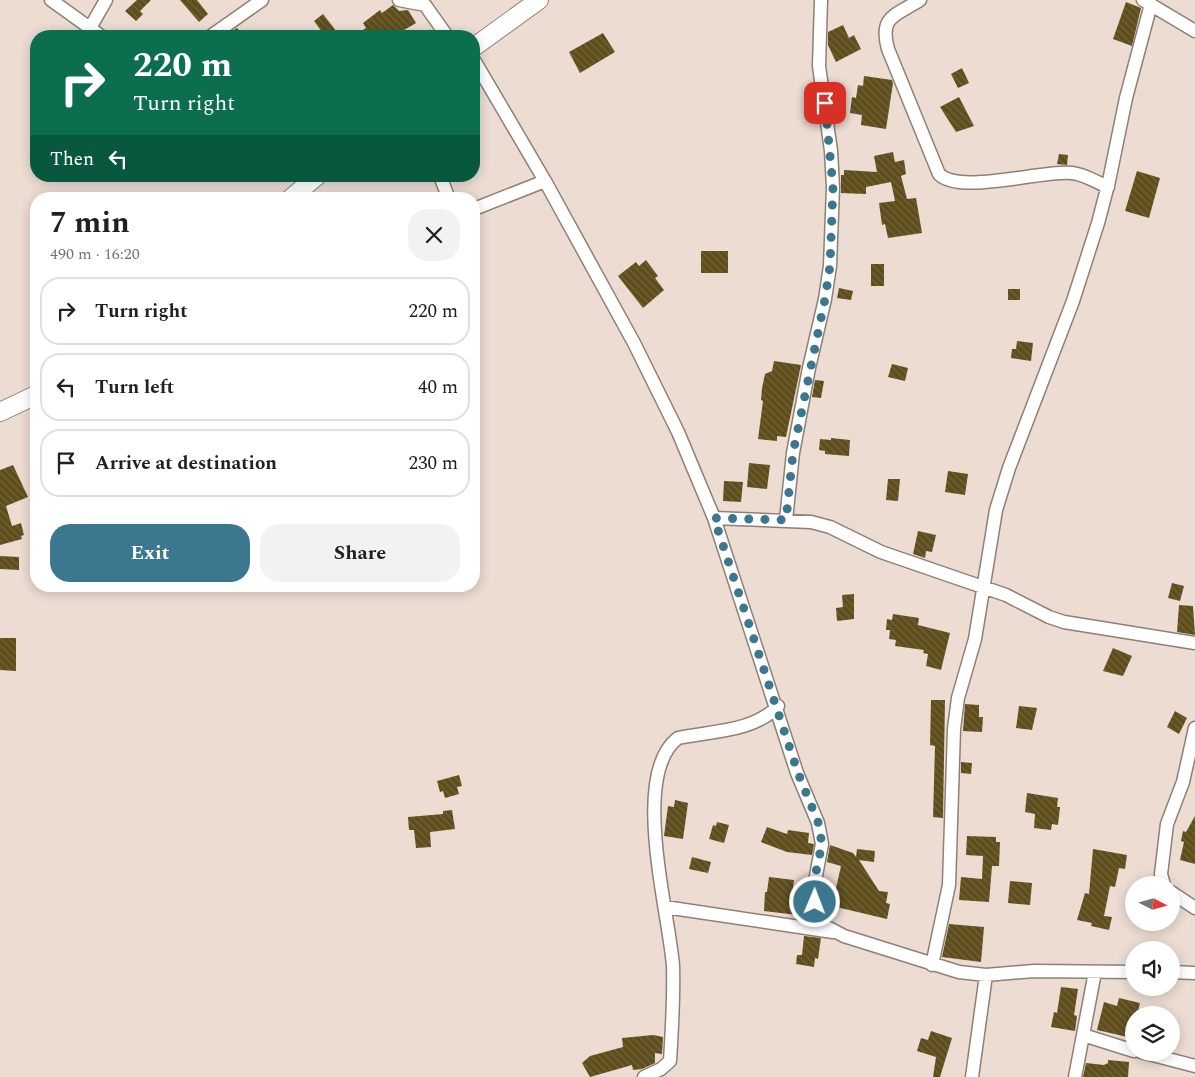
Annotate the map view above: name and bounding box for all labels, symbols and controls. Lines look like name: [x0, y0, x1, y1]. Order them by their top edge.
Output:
text: 220 m: [133, 39, 232, 92]
icon: right: [50, 50, 115, 115]
pin: [804, 82, 846, 124]
text: Turn right: [133, 87, 235, 120]
icon: arrive: [811, 89, 839, 117]
text: Then: [50, 145, 94, 174]
icon: left: [104, 145, 132, 173]
text: 7 min: [50, 200, 130, 246]
button: close: [408, 209, 460, 261]
text: 490 m · 16:20: [50, 242, 140, 266]
icon: right: [52, 297, 80, 325]
text: Turn right: [95, 297, 188, 326]
text: 220 m: [408, 297, 458, 326]
icon: left: [52, 373, 80, 401]
text: Turn left: [95, 373, 174, 402]
text: 40 m: [418, 373, 458, 402]
icon: arrive: [52, 449, 80, 477]
text: Arrive at destination: [95, 449, 277, 478]
text: 230 m: [408, 449, 458, 478]
button: Exit: [50, 524, 250, 582]
button: Share: [260, 524, 460, 582]
position arrow: [788, 875, 840, 927]
north arrow: [1125, 876, 1180, 931]
map controls: [1125, 876, 1180, 1061]
button: sound: [1125, 941, 1180, 996]
button: layers: [1125, 1006, 1180, 1061]

